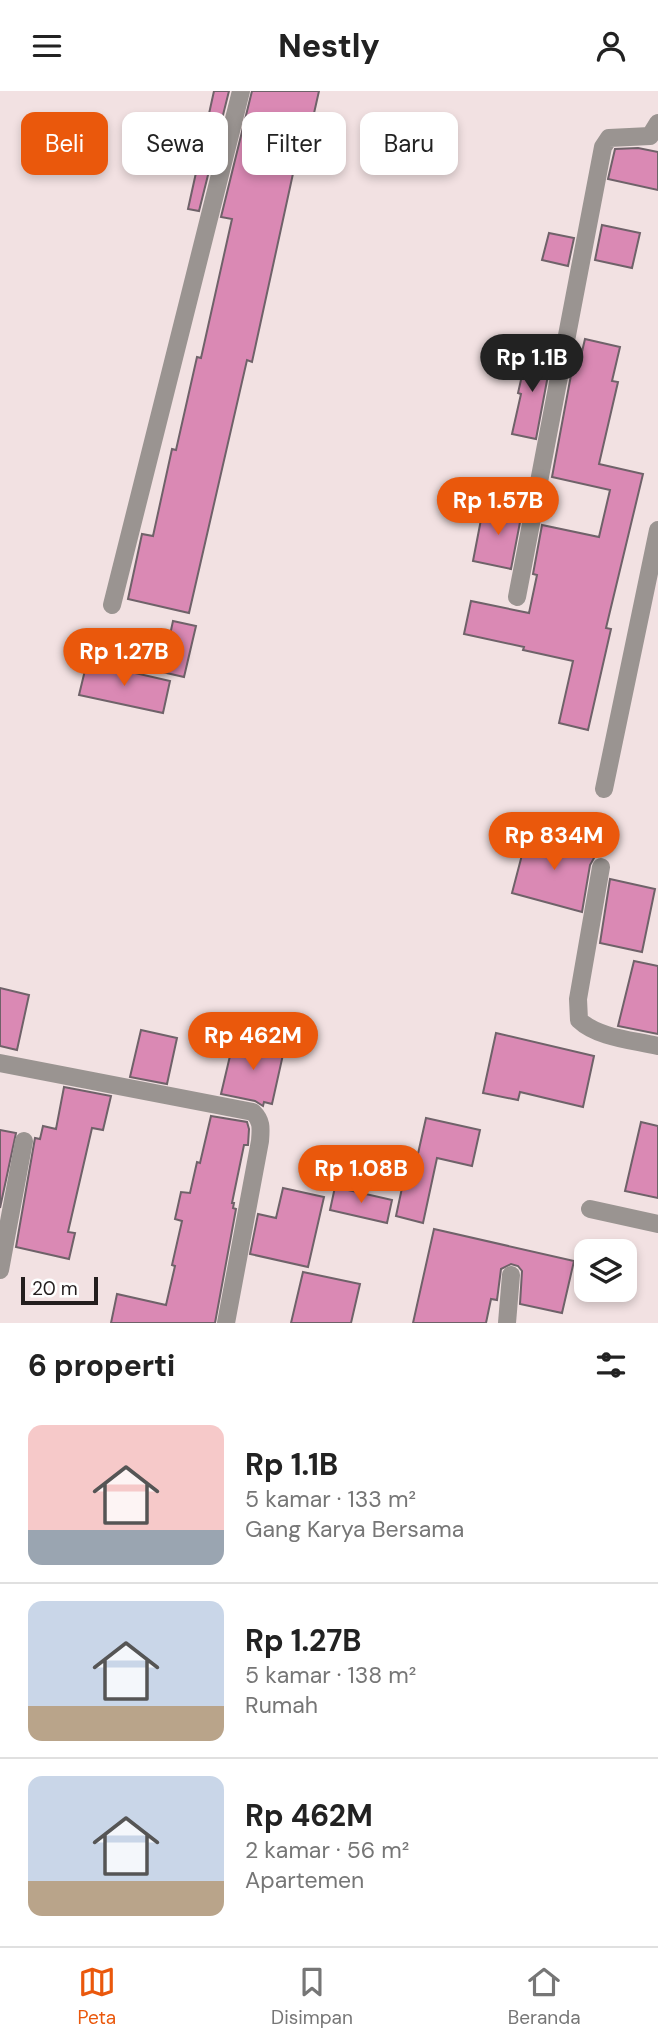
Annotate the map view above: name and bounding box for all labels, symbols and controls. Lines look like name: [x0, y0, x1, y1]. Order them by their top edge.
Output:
text: Nestly: [278, 25, 380, 67]
icon: menu: [28, 27, 66, 65]
icon: person: [592, 27, 630, 65]
chip: Beli: [21, 112, 108, 175]
chip: Sewa: [122, 112, 228, 175]
chip: Filter: [242, 112, 346, 175]
chip: Baru: [360, 112, 458, 175]
pin: Rp 1.1B: [467, 335, 597, 394]
text: Rp 1.1B: [496, 342, 568, 372]
pin: Rp 1.57B: [426, 477, 570, 537]
text: Rp 1.57B: [453, 485, 543, 515]
pin: Rp 1.27B: [52, 629, 196, 688]
text: Rp 1.27B: [79, 636, 169, 666]
pin: Rp 834M: [489, 813, 619, 872]
text: Rp 834M: [505, 820, 603, 850]
pin: Rp 462M: [188, 1013, 318, 1072]
text: Rp 462M: [204, 1020, 302, 1050]
pin: Rp 1.08B: [289, 1145, 433, 1205]
text: Rp 1.08B: [314, 1153, 408, 1183]
map controls: [574, 1239, 637, 1302]
button: layers: [574, 1239, 637, 1302]
scale bar: [21, 1274, 98, 1306]
text: 20 m: [32, 1276, 78, 1301]
text: 6 properti: [28, 1346, 175, 1385]
icon: filters: [592, 1346, 630, 1384]
text: Rp 1.1B: [245, 1445, 338, 1484]
icon: home: [84, 1453, 168, 1537]
text: 5 kamar · 133 m²: [245, 1484, 416, 1514]
text: Gang Karya Bersama: [245, 1514, 464, 1544]
text: Rp 1.27B: [245, 1621, 361, 1660]
icon: home: [84, 1629, 168, 1713]
text: 5 kamar · 138 m²: [245, 1660, 416, 1690]
text: Rumah: [245, 1690, 318, 1720]
text: Rp 462M: [245, 1796, 373, 1835]
icon: home: [84, 1804, 168, 1888]
text: 2 kamar · 56 m²: [245, 1835, 409, 1865]
text: Apartemen: [245, 1865, 364, 1895]
tab: Peta: [77, 1963, 116, 2030]
tab: Disimpan: [271, 1963, 353, 2030]
tab: Beranda: [508, 1963, 581, 2030]

